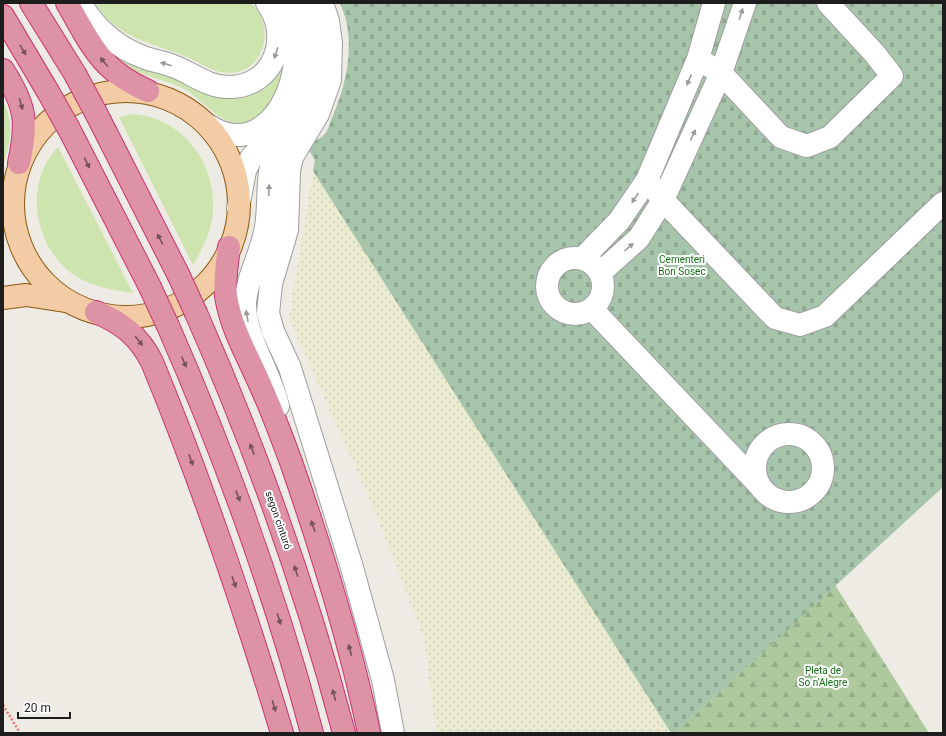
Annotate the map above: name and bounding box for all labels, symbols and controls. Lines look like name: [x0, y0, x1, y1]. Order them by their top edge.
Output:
one-way arrow: [738, 8, 744, 20]
one-way arrow: [20, 44, 27, 56]
one-way arrow: [273, 47, 279, 59]
one-way arrow: [100, 57, 109, 68]
one-way arrow: [160, 61, 172, 67]
one-way arrow: [686, 74, 692, 85]
one-way arrow: [18, 99, 24, 111]
one-way arrow: [690, 129, 696, 141]
one-way arrow: [83, 157, 90, 169]
one-way arrow: [266, 183, 272, 196]
one-way arrow: [631, 193, 639, 203]
one-way arrow: [157, 233, 163, 245]
one-way arrow: [624, 242, 634, 252]
park label: Cementeri Bon Sosec: [658, 254, 706, 277]
one-way arrow: [243, 310, 249, 322]
one-way arrow: [135, 336, 144, 346]
one-way arrow: [181, 356, 187, 368]
one-way arrow: [249, 442, 255, 454]
one-way arrow: [189, 454, 195, 466]
one-way arrow: [235, 490, 241, 502]
street label: segon cinturó: [263, 490, 294, 551]
one-way arrow: [309, 519, 315, 531]
one-way arrow: [293, 565, 299, 577]
one-way arrow: [232, 577, 238, 589]
one-way arrow: [276, 613, 282, 625]
one-way arrow: [347, 644, 353, 656]
park label: Pleta de So n'Alegre: [799, 665, 847, 688]
one-way arrow: [331, 689, 337, 701]
scale bar: [18, 694, 70, 720]
text: 20 m: [24, 701, 51, 715]
one-way arrow: [271, 701, 277, 713]

